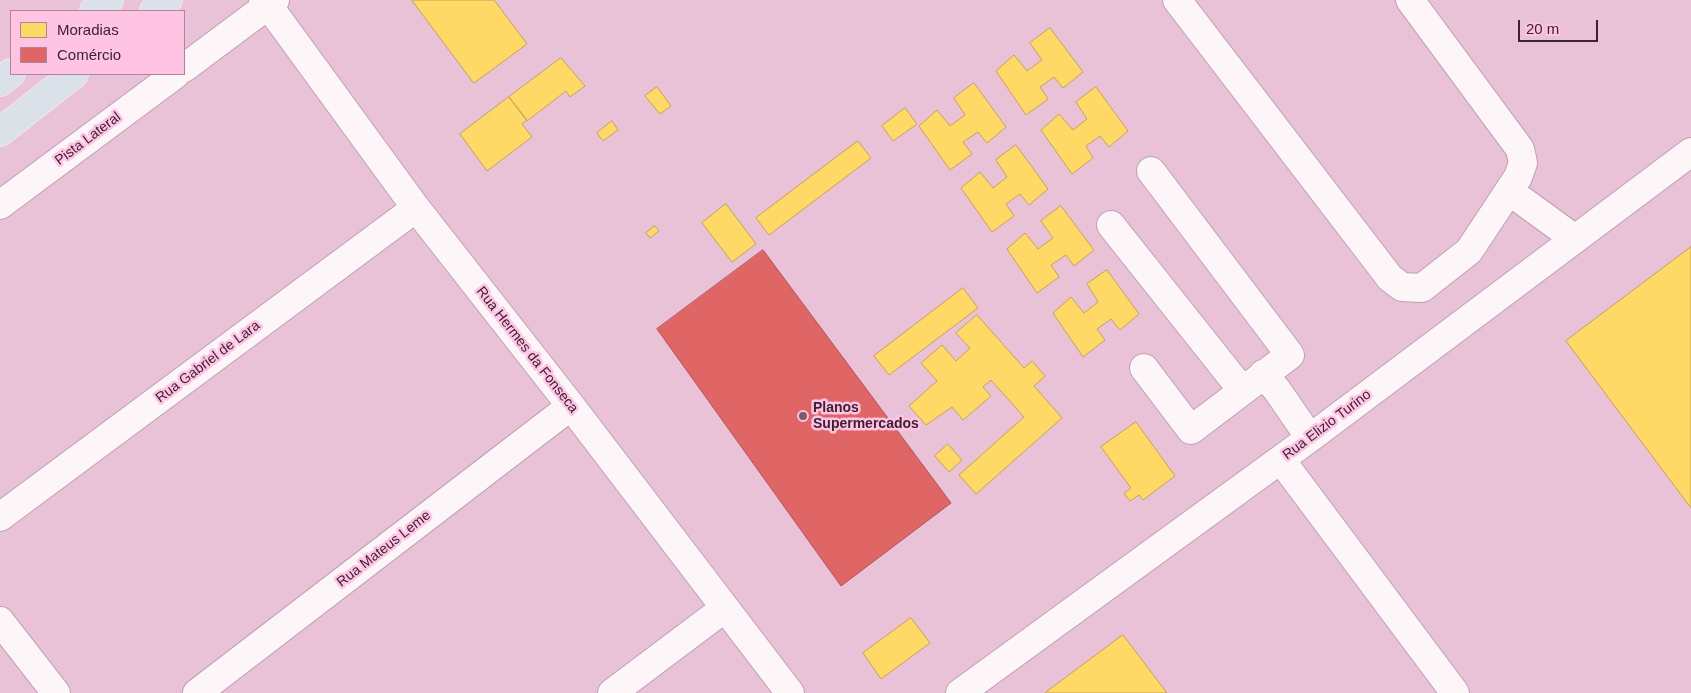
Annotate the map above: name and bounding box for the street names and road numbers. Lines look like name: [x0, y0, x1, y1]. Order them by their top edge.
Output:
street label: Pista Lateral: [52, 109, 124, 169]
street label: Rua Hermes da Fonseca: [472, 284, 582, 416]
street label: Rua Gabriel de Lara: [153, 317, 263, 407]
street label: Rua Elizio Turino: [1280, 386, 1374, 464]
street label: Rua Mateus Leme: [334, 507, 434, 591]

